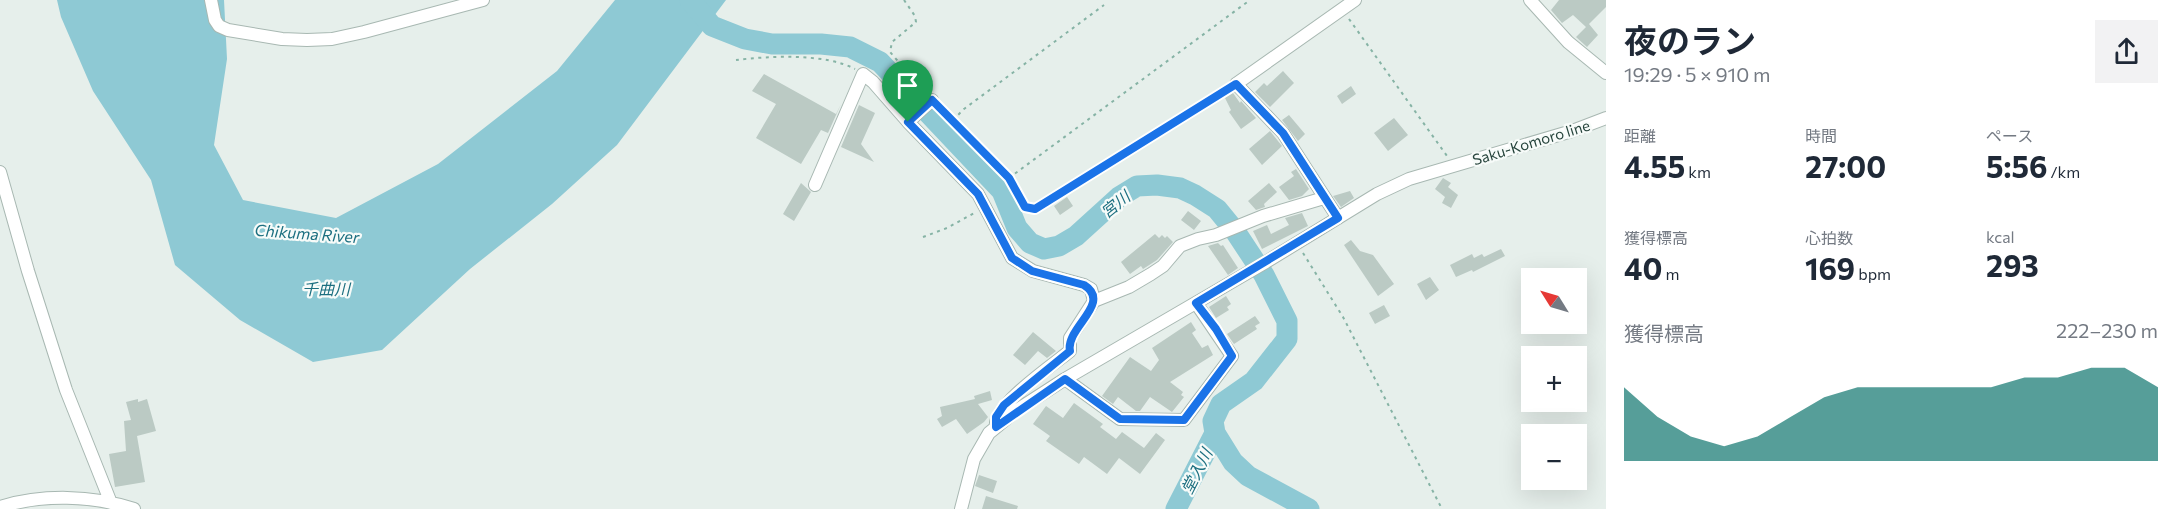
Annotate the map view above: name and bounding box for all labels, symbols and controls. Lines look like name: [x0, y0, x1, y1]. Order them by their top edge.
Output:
text: 夜のラン: [1624, 19, 1756, 60]
button: share: [2095, 20, 2158, 83]
pin: [882, 60, 933, 122]
text: 19:29 · 5 × 910 m: [1624, 62, 1770, 86]
icon: arrive: [891, 69, 924, 102]
street label: Saku-Komoro line: [1470, 116, 1592, 168]
text: 距離: [1624, 126, 1656, 145]
text: 時間: [1805, 126, 1837, 145]
text: ペース: [1986, 126, 2033, 145]
text: 4.55: [1624, 147, 1685, 184]
text: 27:00: [1805, 147, 1886, 184]
text: 5:56: [1986, 147, 2047, 184]
text: km: [1685, 162, 1711, 181]
text: /km: [2047, 162, 2080, 181]
water label: 宮川: [1097, 185, 1135, 221]
water label: Chikuma River: [254, 220, 361, 246]
text: kcal: [1986, 227, 2015, 246]
text: 獲得標高: [1624, 228, 1688, 247]
text: 心拍数: [1805, 228, 1853, 247]
text: 293: [1986, 246, 2039, 283]
text: 40: [1624, 249, 1662, 286]
text: 169: [1805, 249, 1855, 286]
text: m: [1662, 264, 1679, 283]
text: bpm: [1855, 264, 1891, 283]
north arrow: [1521, 268, 1587, 334]
map controls: [1521, 268, 1587, 490]
water label: 千曲川: [302, 279, 352, 298]
text: 222–230 m: [2056, 318, 2158, 342]
text: 獲得標高: [1624, 321, 1704, 345]
button: +: [1521, 346, 1587, 412]
button: −: [1521, 424, 1587, 490]
water label: 堂入川: [1177, 444, 1216, 497]

